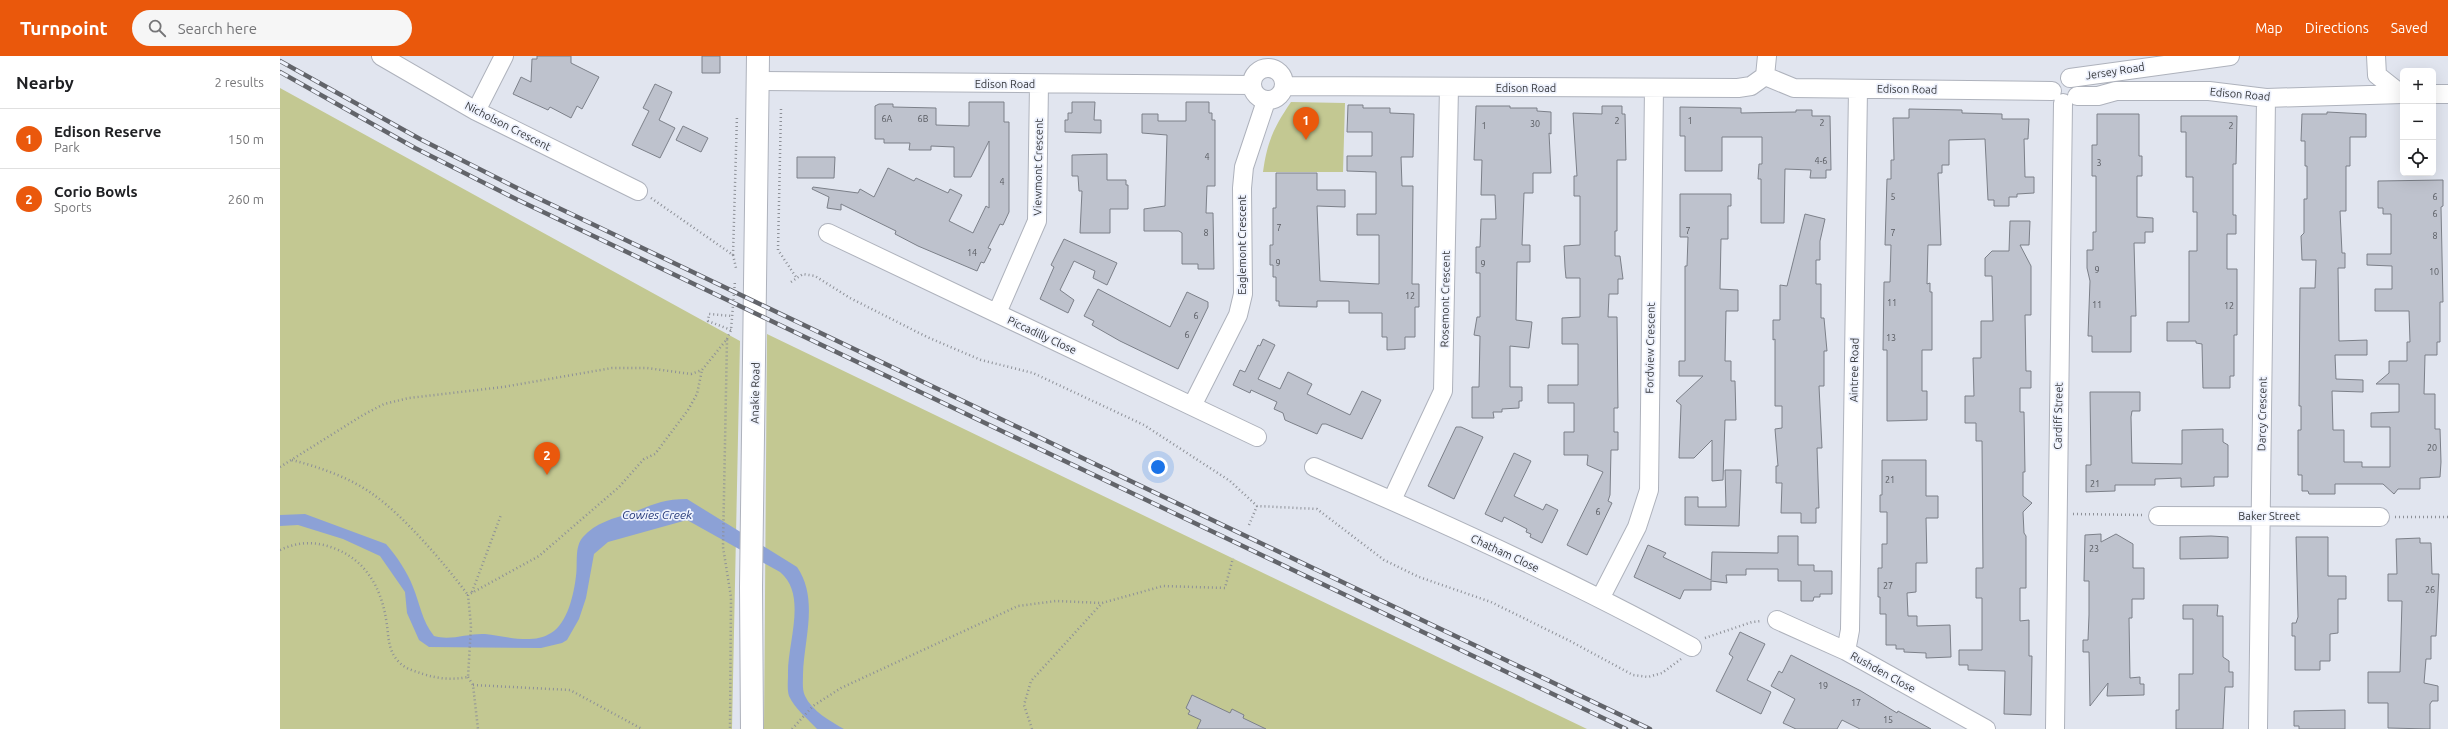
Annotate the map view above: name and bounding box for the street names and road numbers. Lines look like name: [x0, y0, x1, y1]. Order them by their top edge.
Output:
street label: Jersey Road: [2085, 60, 2145, 82]
street label: Edison Road: [975, 78, 1035, 90]
street label: Edison Road: [1496, 82, 1556, 94]
street label: Edison Road: [1877, 82, 1937, 96]
street label: Edison Road: [2209, 85, 2271, 103]
street label: Nicholson Crescent: [463, 99, 554, 153]
street label: Viewmont Crescent: [1031, 118, 1045, 216]
street label: Eaglemont Crescent: [1236, 195, 1248, 295]
street label: Rosemont Crescent: [1438, 250, 1452, 347]
street label: Fordview Crescent: [1643, 301, 1657, 394]
street label: Piccadilly Close: [1006, 314, 1078, 356]
street label: Aintree Road: [1847, 338, 1861, 402]
street label: Anakie Road: [748, 362, 762, 424]
street label: Darcy Crescent: [2255, 376, 2269, 451]
street label: Cardiff Street: [2051, 382, 2065, 450]
street label: Baker Street: [2238, 510, 2300, 522]
street label: Chatham Close: [1469, 532, 1541, 574]
street label: Rushden Close: [1848, 649, 1918, 695]

